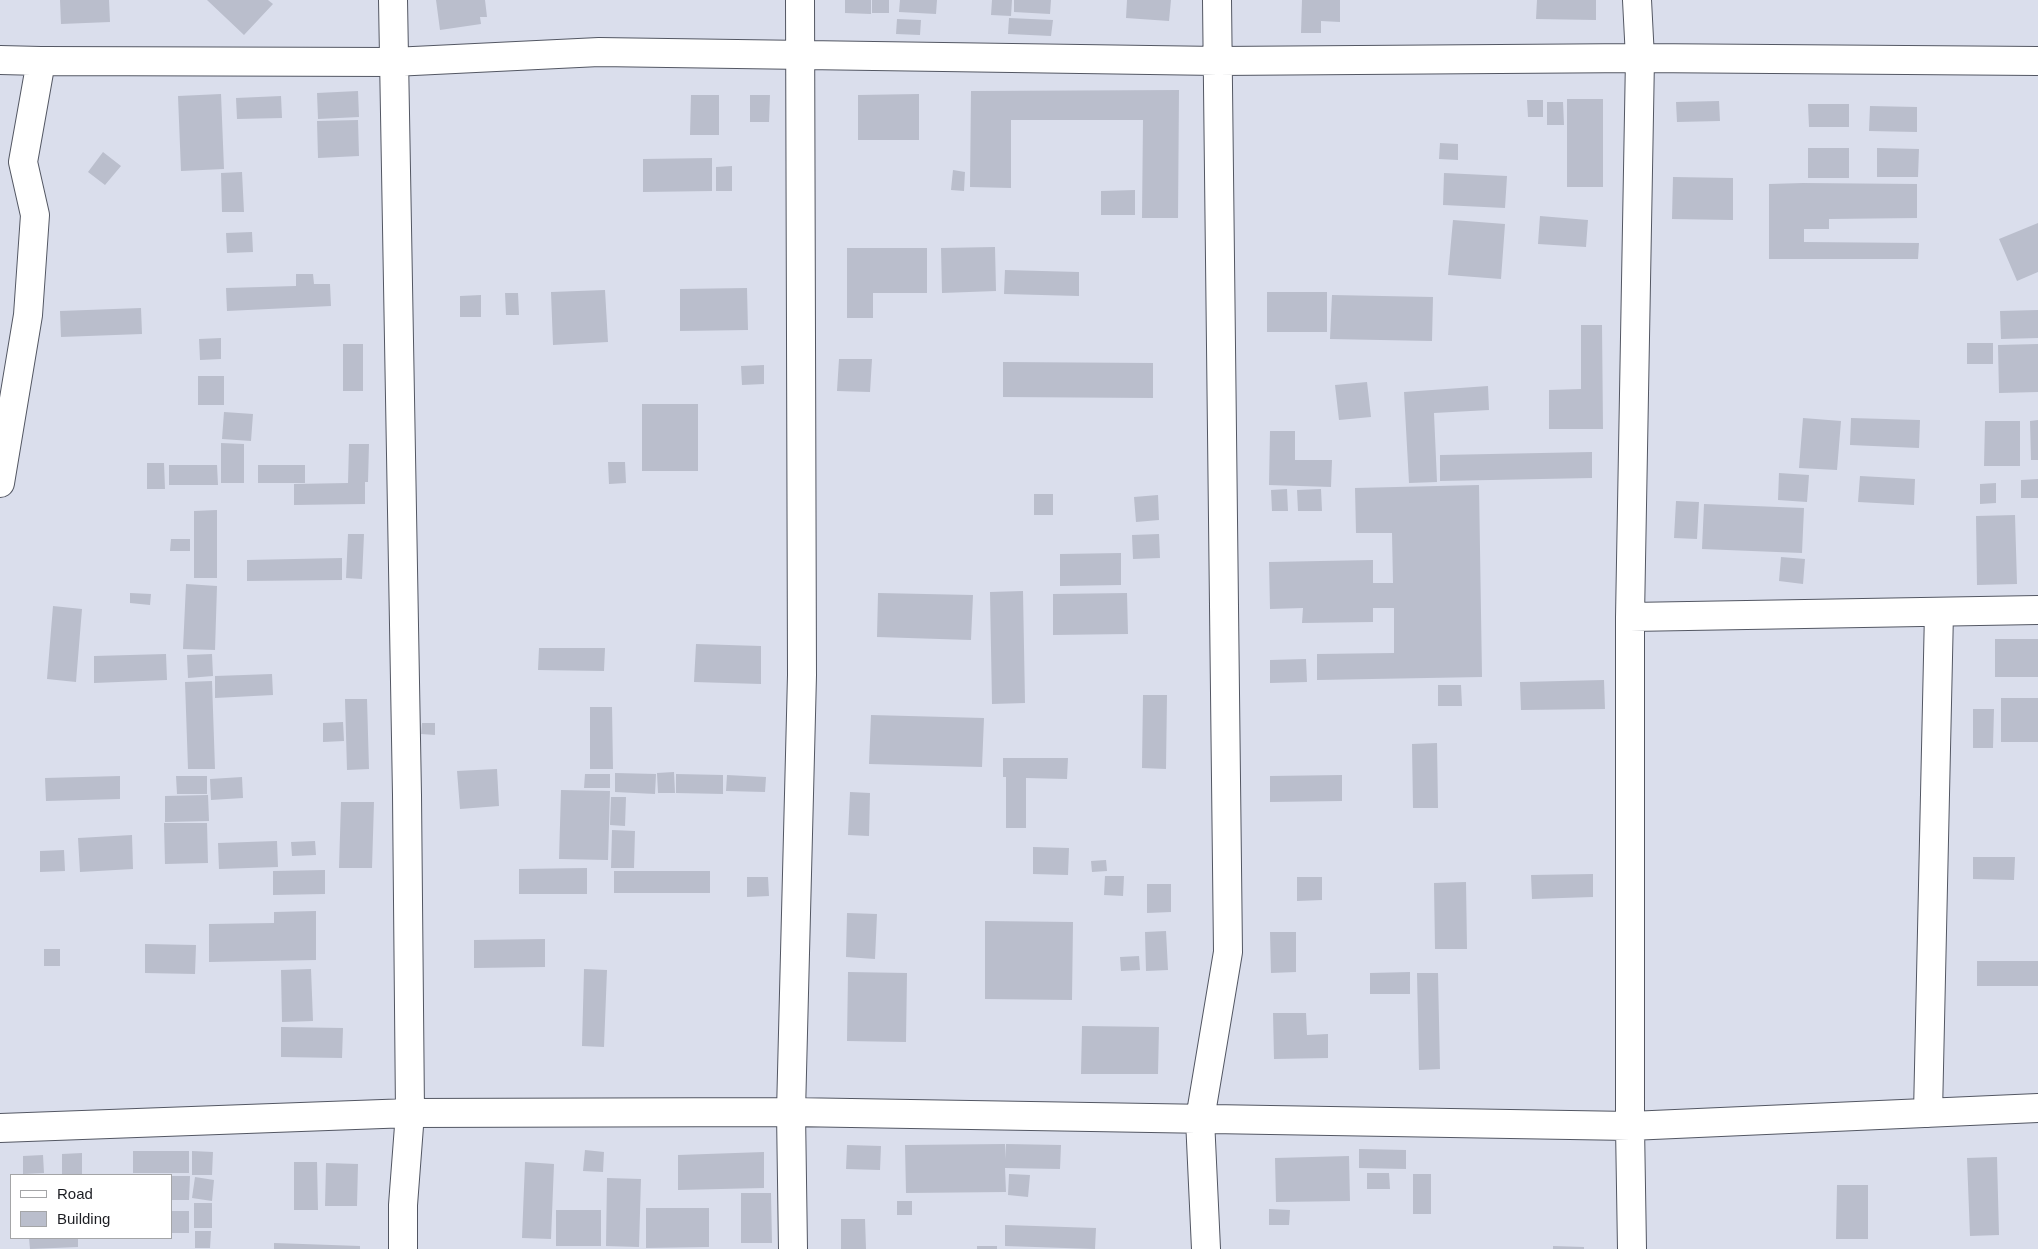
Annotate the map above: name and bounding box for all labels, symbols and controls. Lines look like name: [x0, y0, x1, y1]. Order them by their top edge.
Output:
legend: [10, 1174, 172, 1239]
text: Road: [57, 1185, 93, 1202]
text: Building: [57, 1210, 110, 1227]

